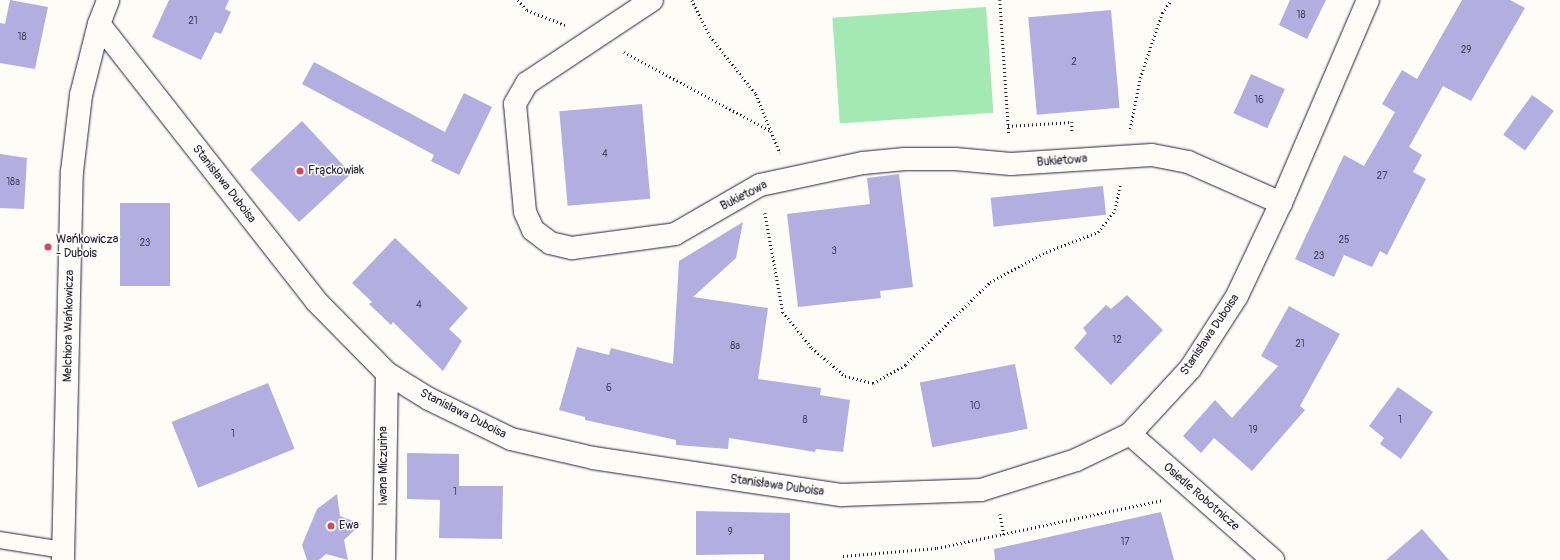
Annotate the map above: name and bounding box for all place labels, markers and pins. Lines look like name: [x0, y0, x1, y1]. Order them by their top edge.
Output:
place label: Frąckowiak: [308, 164, 364, 178]
marker: Frąckowiak: [295, 166, 305, 176]
place label: Wańkowicza - Dubois: [56, 233, 118, 261]
marker: Wańkowicza - Dubois: [43, 242, 53, 252]
place label: Ewa: [339, 519, 359, 533]
marker: Ewa: [326, 521, 336, 531]

